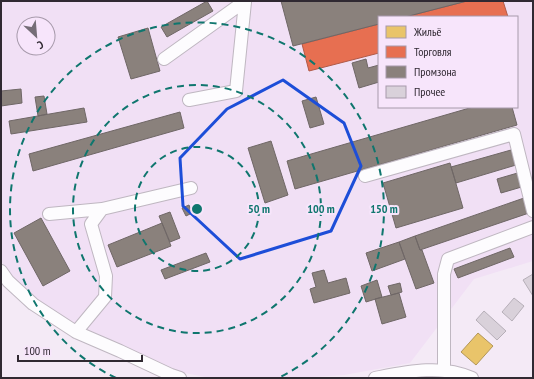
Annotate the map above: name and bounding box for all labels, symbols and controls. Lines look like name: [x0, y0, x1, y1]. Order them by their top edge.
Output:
north arrow: [16, 16, 56, 56]
legend: [378, 16, 518, 108]
text: Жильё: [413, 24, 441, 39]
text: С: [35, 38, 46, 52]
text: Торговля: [414, 44, 452, 59]
text: Промзона: [414, 64, 457, 79]
text: Прочее: [414, 84, 445, 99]
text: 50 m: [248, 201, 270, 216]
text: 100 m: [307, 201, 335, 216]
text: 150 m: [370, 201, 398, 216]
centre of rings: [190, 202, 204, 216]
scale bar: [18, 337, 142, 363]
text: 100 m: [24, 343, 51, 358]

